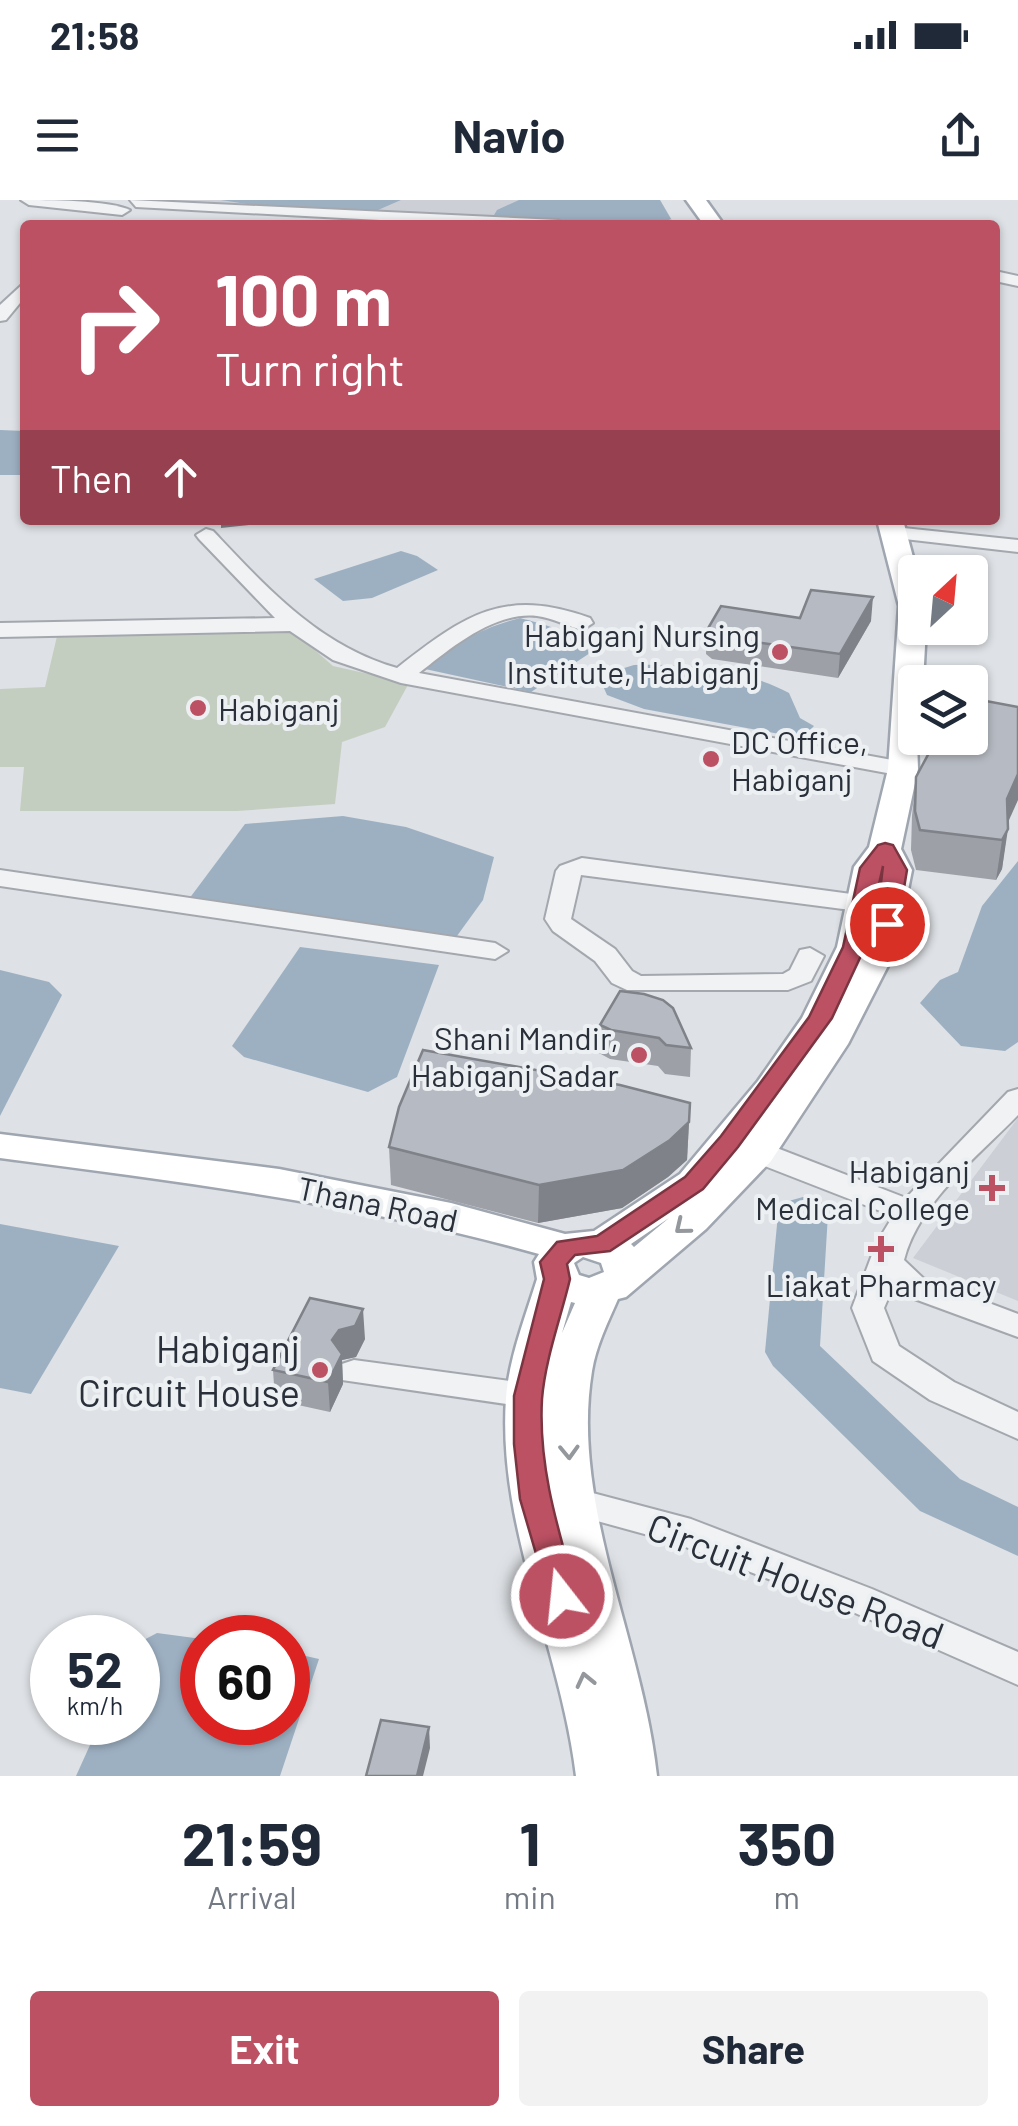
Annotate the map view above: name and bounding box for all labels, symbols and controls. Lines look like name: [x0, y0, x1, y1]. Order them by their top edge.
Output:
text: 21:58: [50, 12, 139, 58]
icon: menu: [30, 108, 85, 163]
text: Navio: [453, 108, 566, 162]
icon: share: [933, 108, 988, 163]
text: 100 m: [215, 256, 392, 340]
icon: right: [50, 260, 180, 390]
text: Turn right: [215, 341, 405, 395]
icon: ahead: [153, 450, 208, 505]
text: Then: [50, 455, 133, 501]
north arrow: [898, 555, 988, 645]
map controls: [898, 555, 988, 755]
place label: Habiganj Nursing Institute, Habiganj: [507, 615, 760, 690]
marker: Habiganj Nursing Institute, Habiganj: [769, 641, 791, 663]
button: layers: [898, 665, 988, 755]
place label: Habiganj: [218, 689, 339, 727]
marker: Habiganj: [187, 697, 209, 719]
place label: DC Office, Habiganj: [731, 722, 868, 797]
marker: DC Office, Habiganj: [700, 748, 722, 770]
pin: [845, 882, 930, 967]
icon: arrive: [860, 897, 915, 952]
place label: Shani Mandir, Habiganj Sadar: [411, 1018, 619, 1093]
marker: Shani Mandir, Habiganj Sadar: [628, 1044, 650, 1066]
place label: Habiganj Medical College: [755, 1151, 970, 1226]
street label: Thana Road: [295, 1168, 461, 1238]
marker: Habiganj Medical College: [979, 1175, 1005, 1201]
one-way arrow: [676, 1215, 694, 1233]
marker: Liakat Pharmacy: [870, 1238, 892, 1260]
place label: Liakat Pharmacy: [766, 1265, 997, 1303]
place label: Habiganj Circuit House: [78, 1325, 300, 1415]
marker: Habiganj Circuit House: [309, 1359, 331, 1381]
one-way arrow: [558, 1445, 579, 1461]
street label: Circuit House Road: [641, 1502, 951, 1658]
position arrow: [510, 1544, 614, 1648]
speed limit sign: 60: [180, 1615, 310, 1745]
text: 52: [68, 1638, 122, 1698]
one-way arrow: [576, 1672, 597, 1689]
text: km/h: [67, 1690, 123, 1720]
text: 21:59: [182, 1806, 322, 1878]
text: 1: [519, 1806, 540, 1878]
text: 350: [737, 1806, 836, 1878]
text: Arrival: [207, 1877, 297, 1915]
text: min: [504, 1877, 556, 1915]
text: m: [774, 1877, 800, 1915]
button: Exit: [30, 1991, 499, 2106]
button: Share: [519, 1991, 988, 2106]

